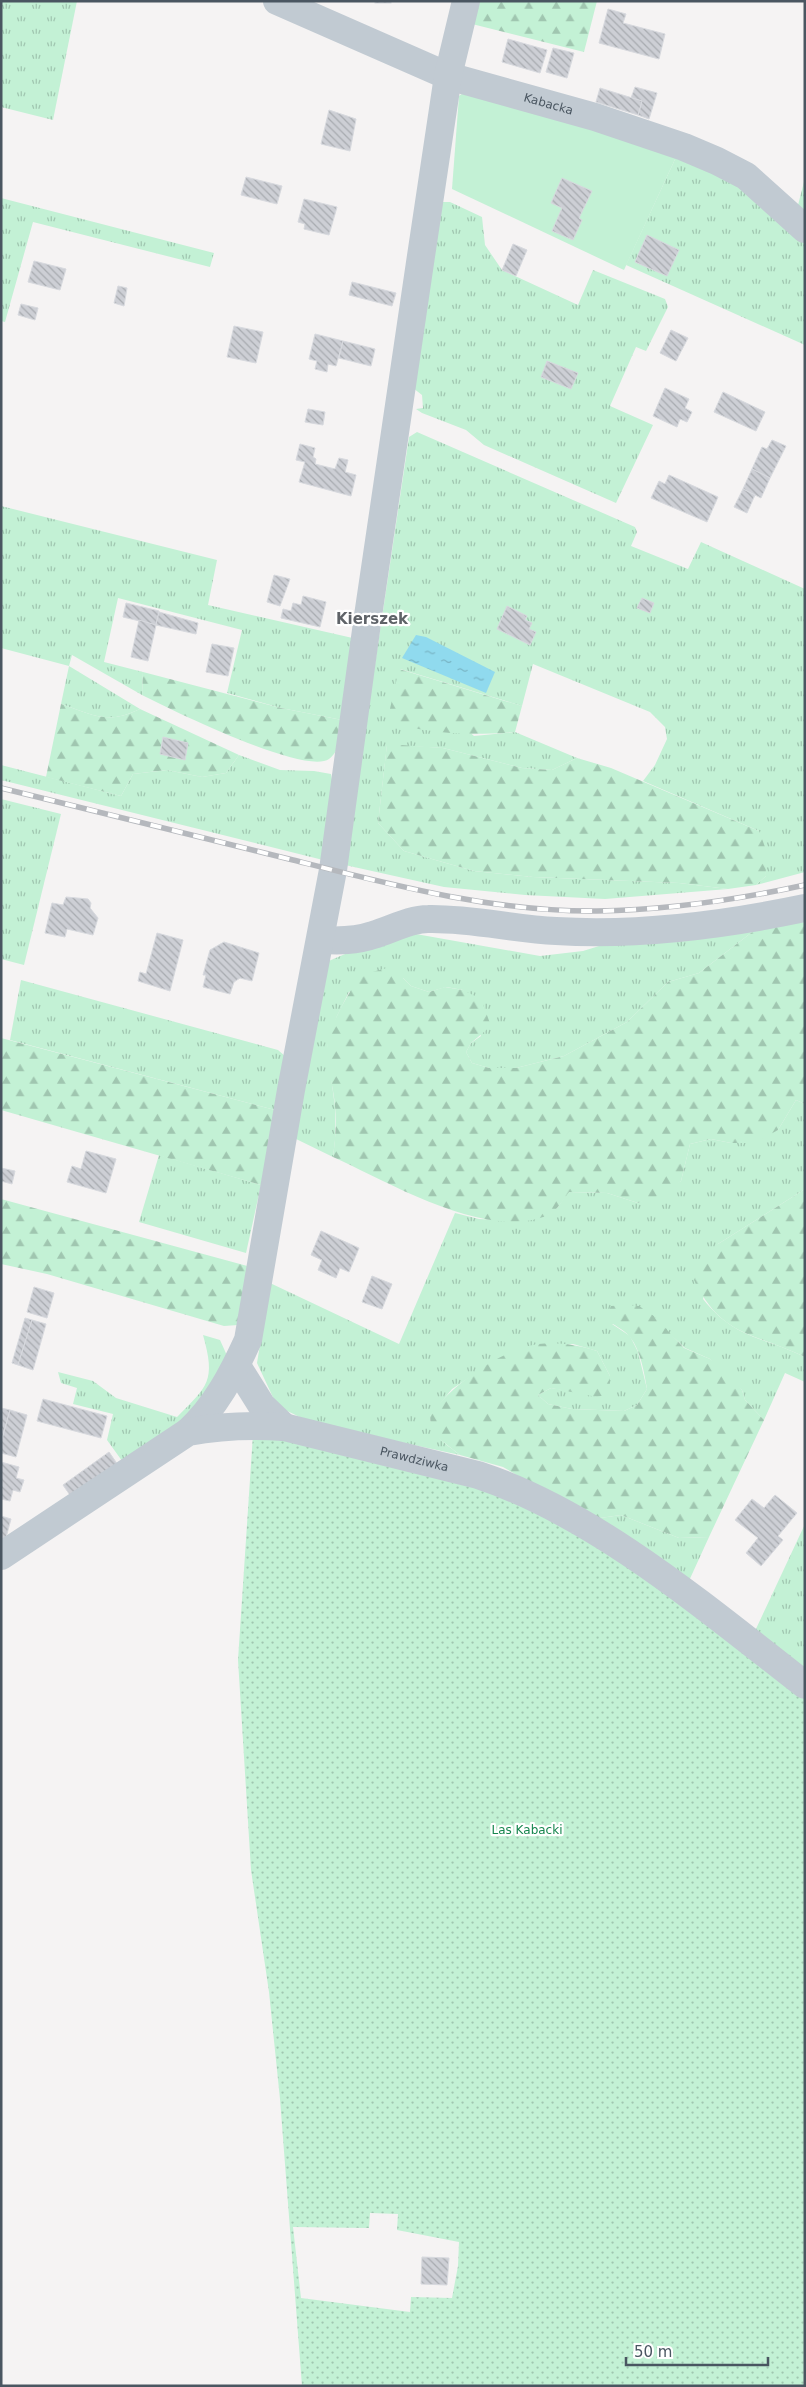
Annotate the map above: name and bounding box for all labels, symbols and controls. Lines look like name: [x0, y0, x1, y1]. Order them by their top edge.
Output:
street label: Kabacka: [522, 90, 575, 118]
district label: Kierszek: [336, 610, 409, 628]
street label: Prawdziwka: [378, 1444, 450, 1474]
park label: Las Kabacki: [492, 1823, 562, 1837]
scale bar: [626, 2334, 768, 2366]
text: 50 m: [634, 2343, 672, 2361]

